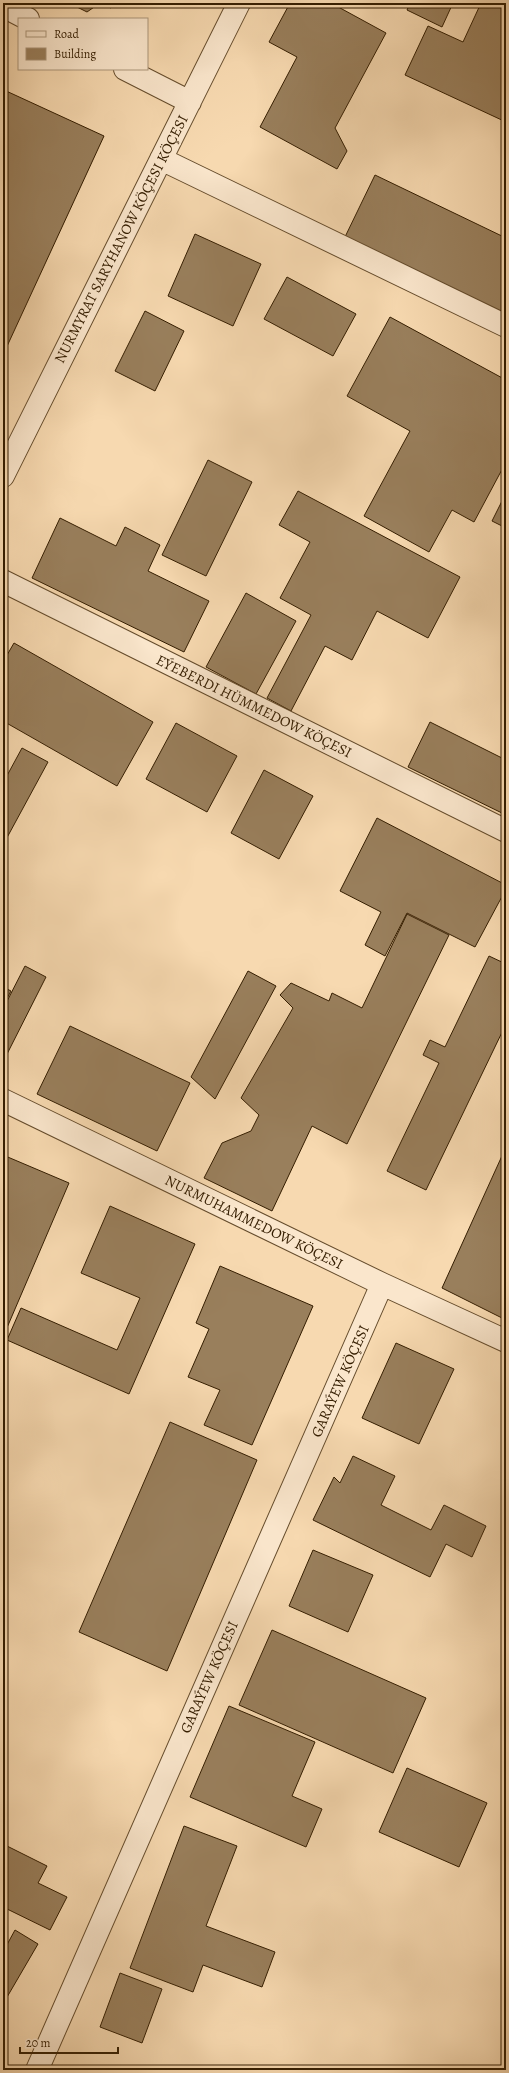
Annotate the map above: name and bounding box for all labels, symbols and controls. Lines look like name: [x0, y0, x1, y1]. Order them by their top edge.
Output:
legend: [18, 18, 148, 70]
text: Road: [54, 26, 80, 42]
text: Building: [54, 46, 96, 62]
street label: NURMYRAT SARYHANOW KÖÇESI KÖÇESI: [49, 111, 193, 367]
street label: EÝEBERDI HÜMMEDOW KÖÇESI: [153, 650, 355, 762]
street label: NURMUHAMMEDOW KÖÇESI: [162, 1170, 346, 1274]
street label: GARAÝEW KÖÇESI: [306, 1322, 374, 1440]
street label: GARAÝEW KÖÇESI: [175, 1618, 243, 1736]
scale bar: [20, 2029, 118, 2055]
text: 20 m: [26, 2035, 50, 2051]

